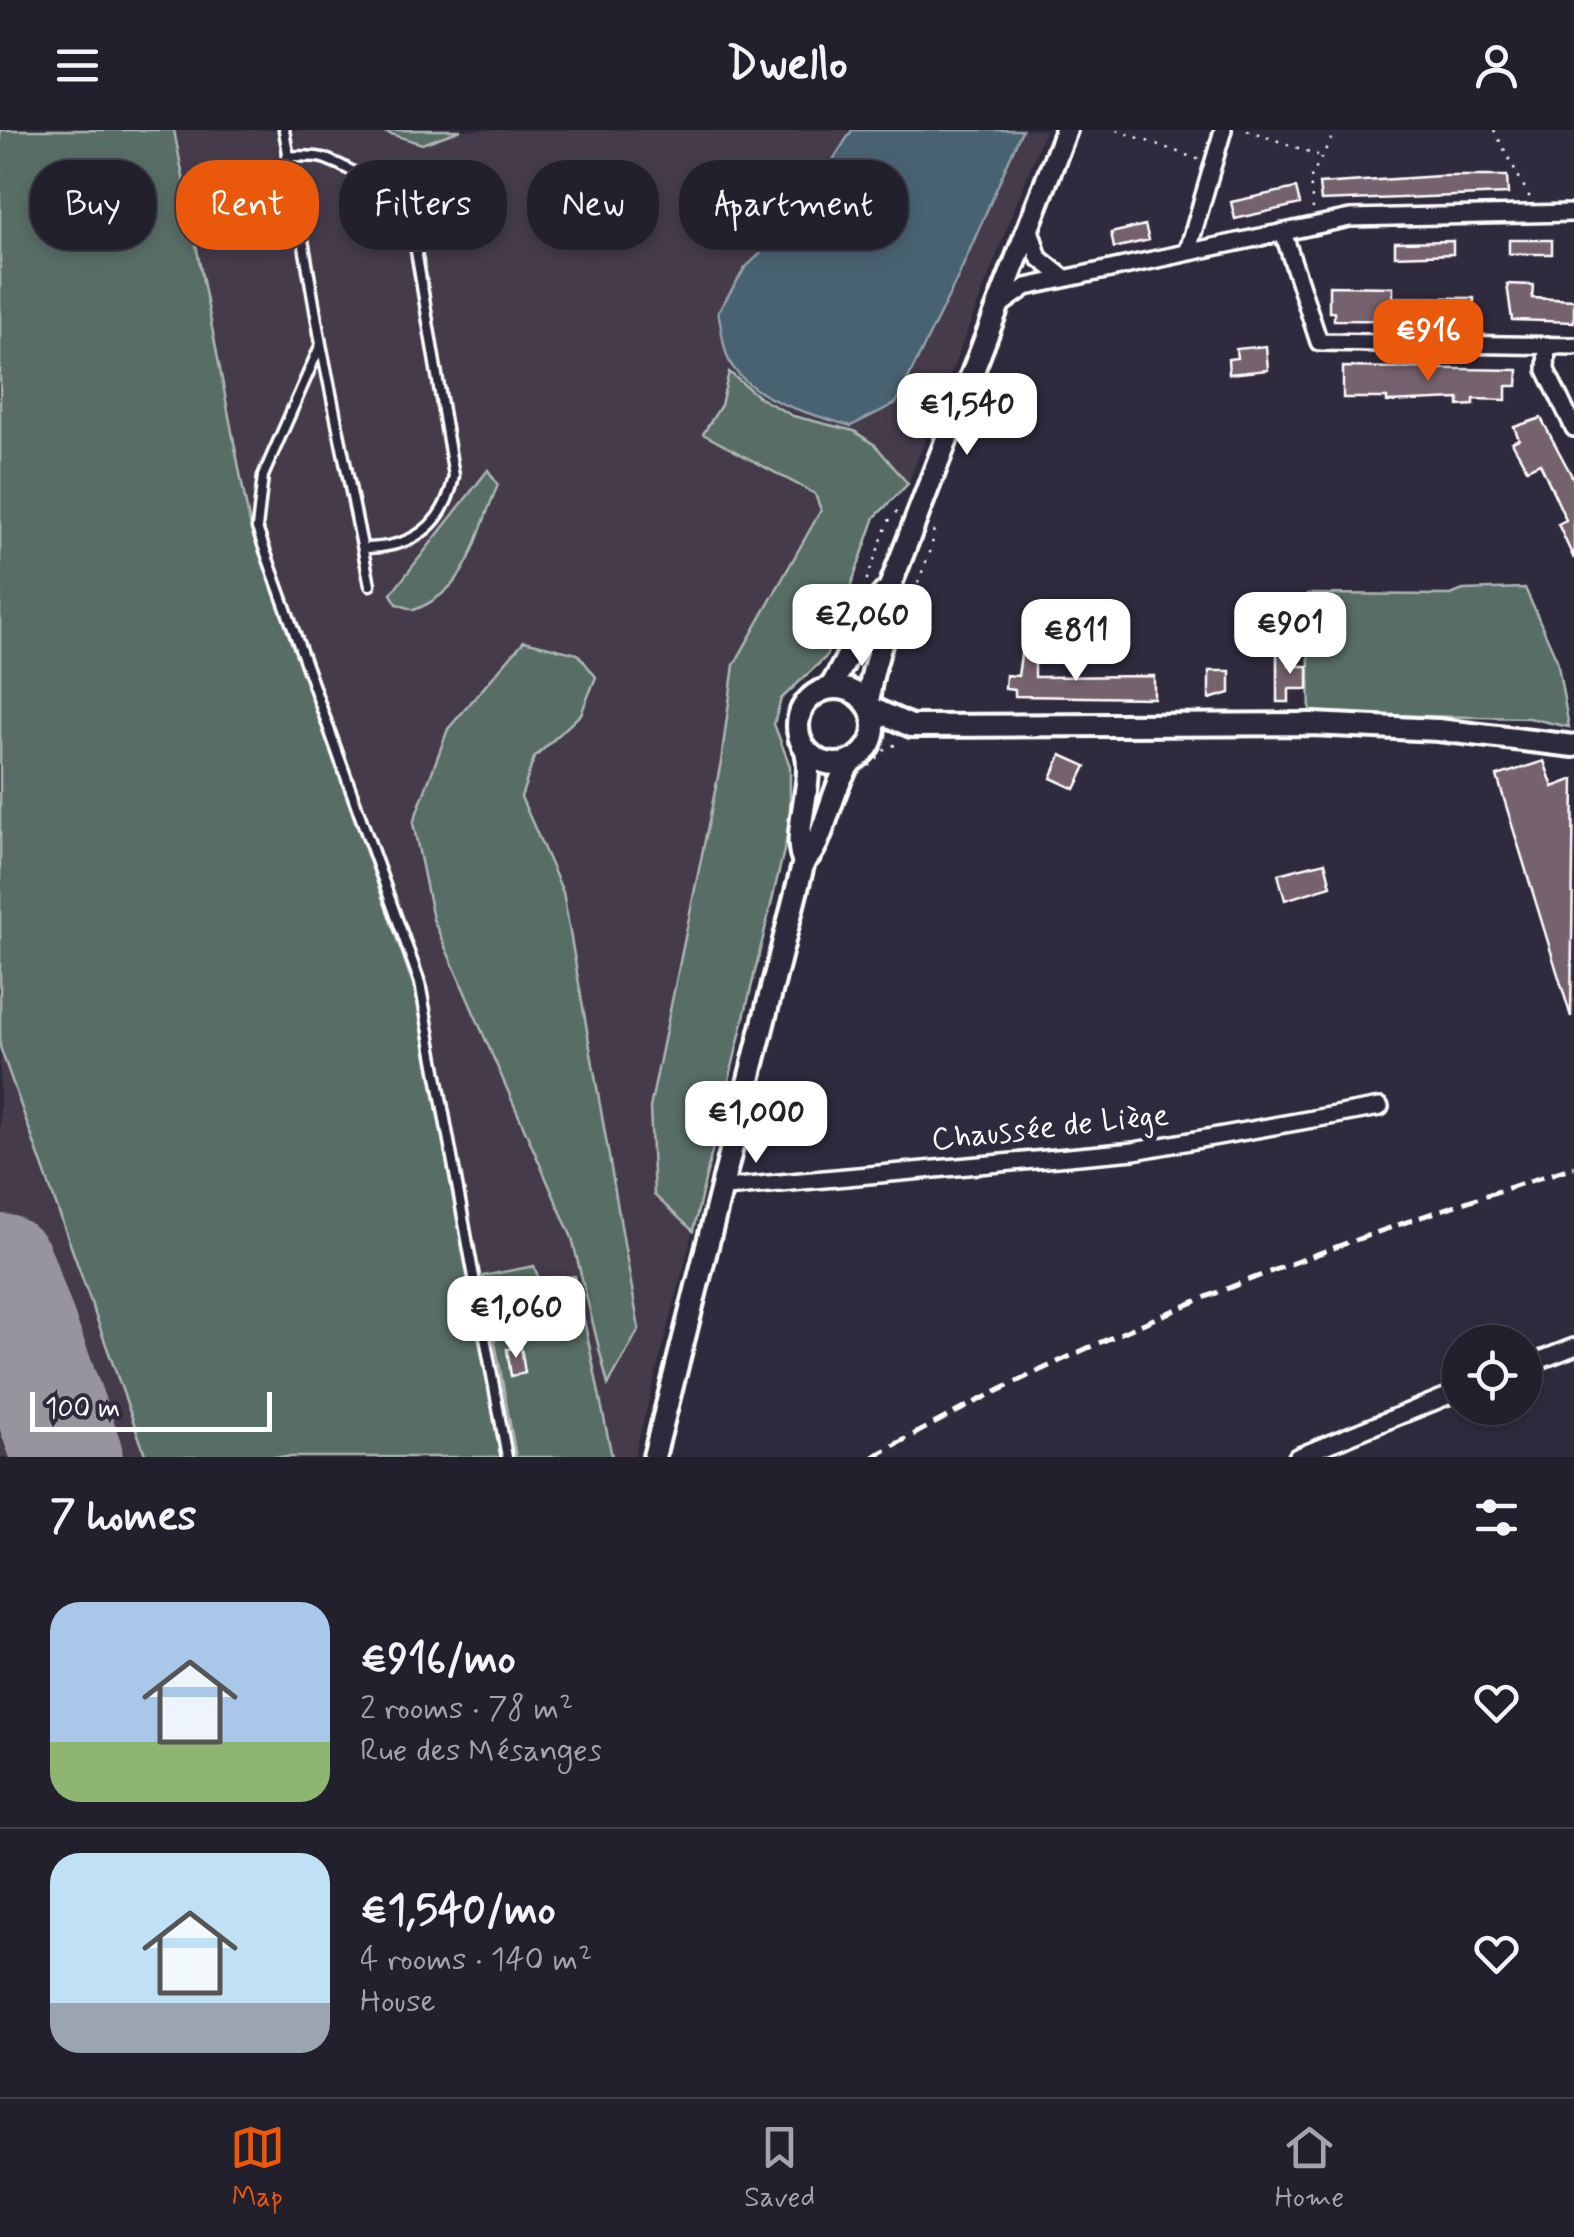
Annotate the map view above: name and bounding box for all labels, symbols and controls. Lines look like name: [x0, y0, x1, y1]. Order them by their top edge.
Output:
text: Dwello: [727, 36, 847, 95]
icon: menu: [50, 38, 105, 93]
icon: person: [1469, 38, 1524, 93]
chip: Buy: [30, 160, 156, 250]
chip: Rent: [176, 160, 319, 250]
chip: Filters: [339, 160, 507, 250]
chip: New: [527, 160, 659, 250]
chip: Apartment: [679, 160, 908, 250]
pin: €916: [1369, 299, 1487, 384]
text: €916: [1395, 310, 1461, 352]
pin: €1,540: [886, 373, 1048, 458]
text: €1,540: [919, 384, 1015, 426]
pin: €2,060: [781, 584, 943, 669]
pin: €901: [1231, 592, 1349, 677]
text: €2,060: [815, 595, 909, 637]
pin: €811: [1017, 599, 1135, 684]
text: €901: [1256, 603, 1324, 645]
text: €811: [1043, 610, 1109, 652]
pin: €1,000: [675, 1081, 837, 1166]
text: €1,000: [707, 1092, 805, 1134]
street label: Chaussée de Liège: [929, 1095, 1171, 1161]
pin: €1,060: [435, 1276, 597, 1361]
text: €1,060: [469, 1287, 563, 1329]
map controls: [1442, 1325, 1542, 1425]
button: locate: [1442, 1325, 1542, 1425]
scale bar: [30, 1387, 272, 1432]
text: 100 m: [45, 1391, 120, 1428]
text: 7 homes: [50, 1490, 197, 1545]
icon: filters: [1469, 1490, 1524, 1545]
text: €916/mo: [360, 1633, 516, 1688]
icon: home: [130, 1642, 250, 1762]
icon: heart: [1469, 1675, 1524, 1730]
text: 2 rooms · 78 m²: [360, 1688, 573, 1730]
text: Rue des Mésanges: [360, 1730, 602, 1772]
text: €1,540/mo: [360, 1884, 556, 1939]
icon: home: [130, 1893, 250, 2013]
icon: heart: [1469, 1926, 1524, 1981]
text: 4 rooms · 140 m²: [360, 1939, 592, 1981]
text: House: [360, 1981, 436, 2023]
tab: Map: [230, 2120, 285, 2217]
tab: Saved: [744, 2120, 815, 2217]
tab: Home: [1275, 2120, 1344, 2217]

